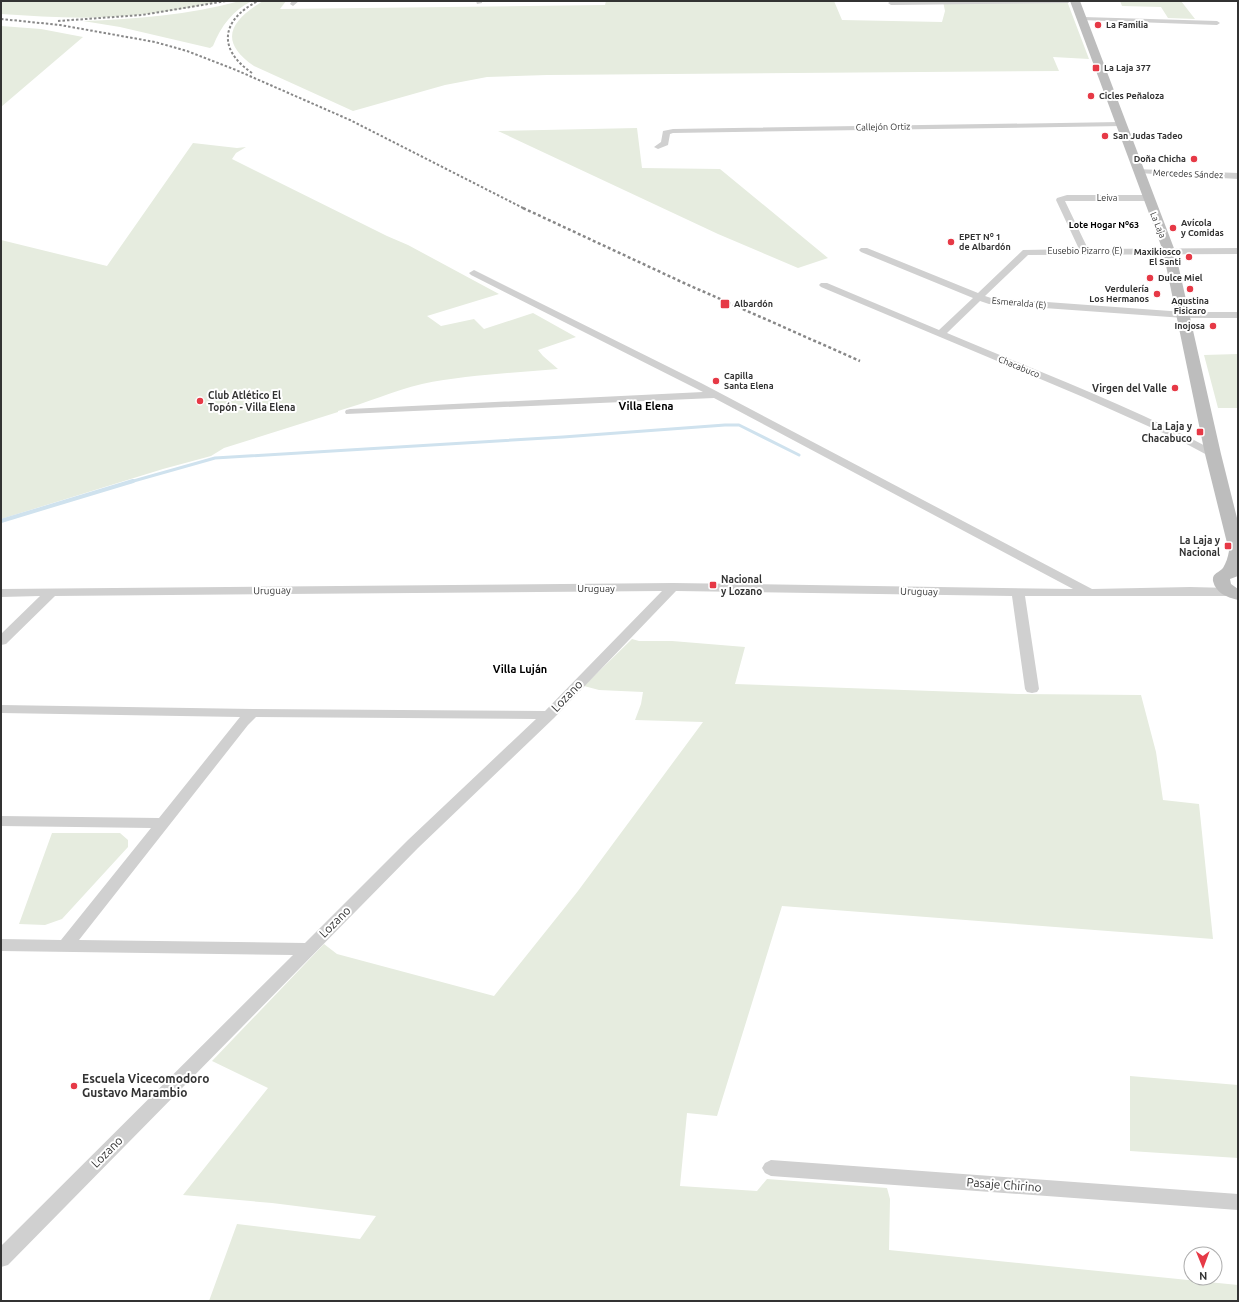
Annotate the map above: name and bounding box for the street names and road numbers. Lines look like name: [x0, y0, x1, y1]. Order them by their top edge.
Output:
street label: Callejón Ortiz: [856, 122, 910, 132]
street label: Mercedes Sández: [1153, 168, 1223, 180]
street label: Leiva: [1097, 193, 1117, 203]
street label: La Laja: [1148, 210, 1168, 240]
street label: Eusebio Pizarro (E): [1048, 246, 1123, 256]
street label: Esmeralda (E): [991, 296, 1047, 310]
street label: Chacabuco: [997, 354, 1041, 380]
street label: Uruguay: [577, 583, 615, 594]
street label: Uruguay: [253, 585, 291, 596]
street label: Uruguay: [900, 586, 938, 597]
street label: Lozano: [549, 677, 585, 714]
street label: Lozano: [316, 903, 353, 940]
street label: Lozano: [88, 1133, 125, 1170]
street label: Pasaje Chirino: [966, 1175, 1042, 1194]

